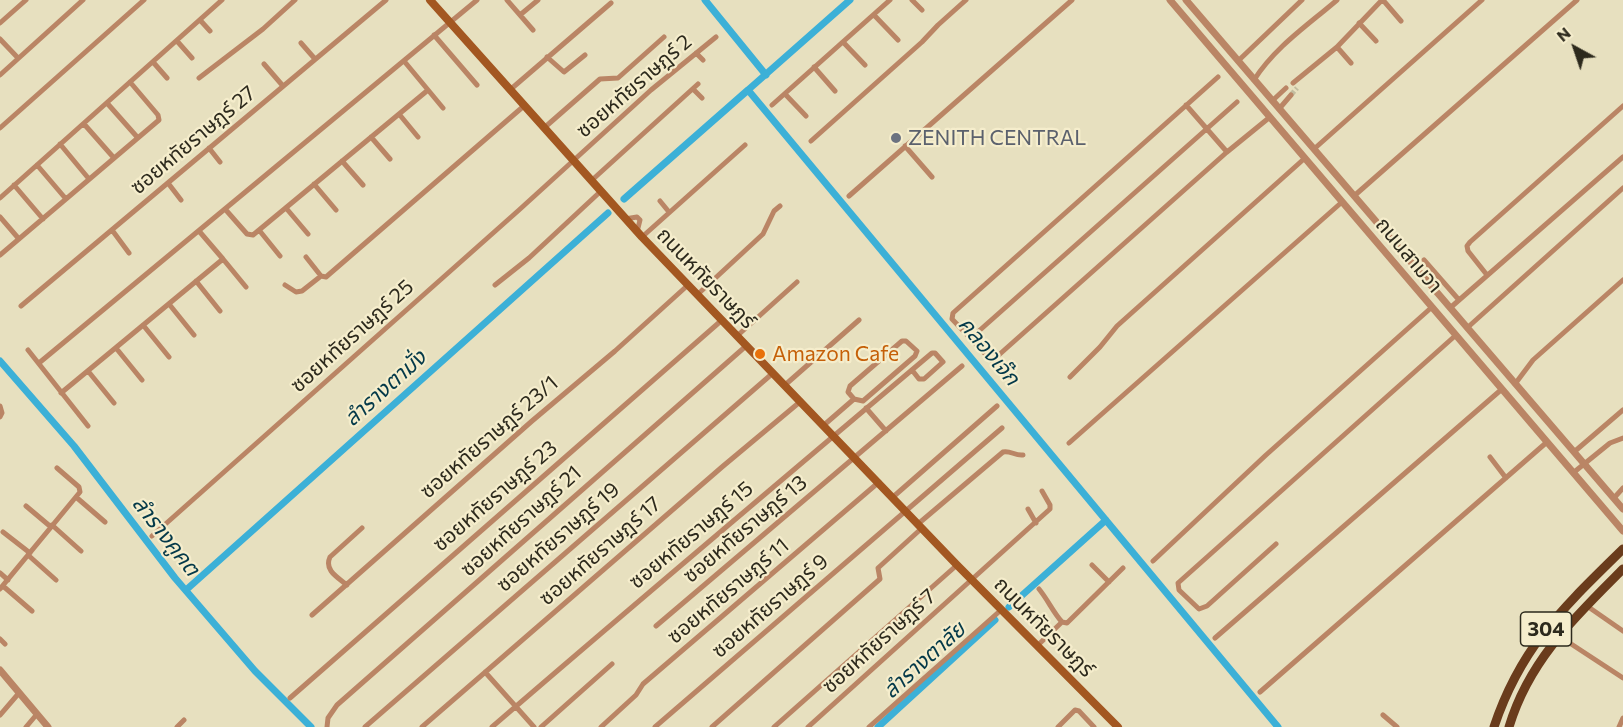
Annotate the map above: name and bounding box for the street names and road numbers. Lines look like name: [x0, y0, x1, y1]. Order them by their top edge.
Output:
street label: ซอยหทัยราษฎร์ 2: [571, 29, 697, 143]
street label: ซอยหทัยราษฎร์ 27: [125, 80, 261, 200]
street label: ถนนสามวา: [1370, 212, 1448, 298]
street label: ถนนหทัยราษฎร์: [651, 222, 761, 334]
street label: ซอยหทัยราษฎร์ 25: [285, 274, 419, 398]
street label: ซอยหทัยราษฎร์ 23/1: [415, 370, 563, 504]
street label: ซอยหทัยราษฎร์ 23: [428, 435, 562, 557]
street label: ซอยหทัยราษฎร์ 21: [456, 460, 586, 582]
street label: ซอยหทัยราษฎร์ 13: [678, 470, 812, 588]
street label: ซอยหทัยราษฎร์ 15: [624, 476, 758, 594]
street label: ซอยหทัยราษฎร์ 19: [491, 477, 625, 597]
street label: ซอยหทัยราษฎร์ 17: [534, 491, 666, 611]
street label: ซอยหทัยราษฎร์ 11: [662, 533, 794, 649]
street label: ซอยหทัยราษฎร์ 9: [707, 549, 833, 663]
street label: ถนนหทัยราษฎร์: [989, 572, 1099, 682]
street label: ซอยหทัยราษฎร์ 7: [817, 583, 941, 699]
road number: 304: [1520, 612, 1572, 646]

